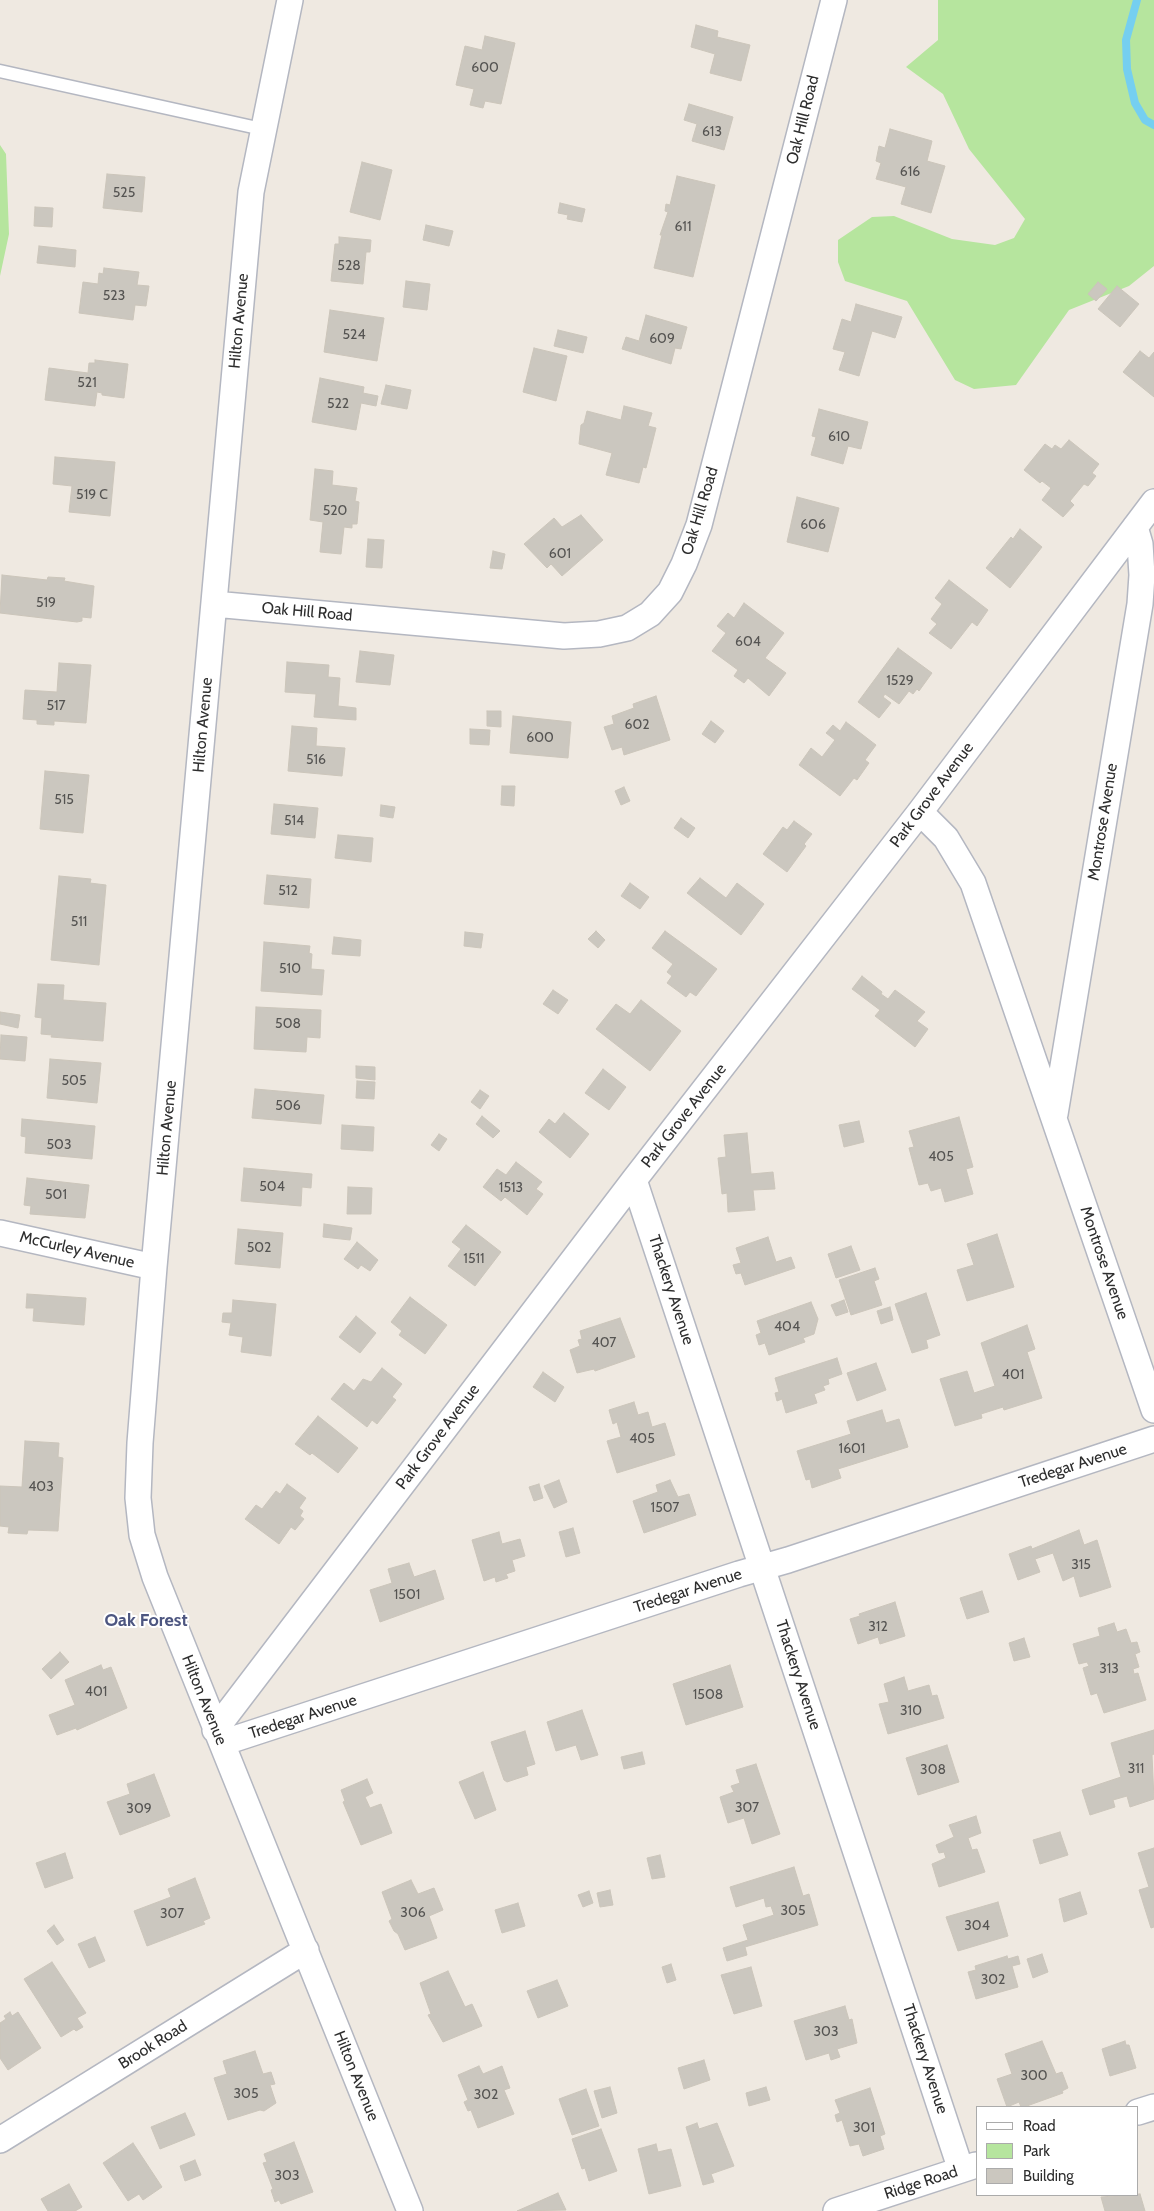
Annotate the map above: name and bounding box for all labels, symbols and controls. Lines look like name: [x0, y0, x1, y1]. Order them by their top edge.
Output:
house number: 600: [471, 60, 499, 76]
street label: Oak Hill Road: [783, 74, 823, 166]
house number: 613: [702, 124, 722, 140]
house number: 616: [900, 164, 920, 180]
house number: 525: [113, 185, 135, 201]
house number: 611: [675, 219, 691, 235]
house number: 528: [337, 258, 361, 274]
street label: Hilton Avenue: [225, 273, 253, 369]
house number: 523: [103, 288, 125, 304]
house number: 524: [342, 327, 366, 343]
house number: 609: [649, 331, 675, 347]
house number: 521: [77, 375, 97, 391]
house number: 522: [327, 396, 349, 412]
house number: 610: [828, 429, 850, 445]
street label: Oak Hill Road: [678, 465, 722, 557]
house number: 519 C: [76, 487, 108, 503]
house number: 520: [323, 503, 347, 519]
house number: 606: [800, 517, 826, 533]
house number: 601: [549, 546, 571, 562]
house number: 519: [36, 595, 56, 611]
street label: Oak Hill Road: [261, 598, 353, 626]
house number: 604: [735, 634, 761, 650]
house number: 1529: [886, 673, 914, 689]
street label: Hilton Avenue: [189, 677, 217, 773]
house number: 517: [46, 698, 66, 714]
house number: 602: [624, 717, 650, 733]
house number: 600: [526, 730, 554, 746]
street label: Park Grove Avenue: [886, 739, 978, 851]
house number: 516: [306, 752, 326, 768]
street label: Montrose Avenue: [1084, 762, 1122, 882]
house number: 515: [54, 792, 74, 808]
house number: 514: [284, 813, 304, 829]
house number: 512: [278, 883, 298, 899]
house number: 511: [71, 914, 87, 930]
house number: 510: [279, 961, 301, 977]
house number: 508: [275, 1016, 301, 1032]
street label: Park Grove Avenue: [637, 1060, 731, 1172]
house number: 505: [62, 1073, 86, 1089]
street label: Hilton Avenue: [153, 1080, 181, 1176]
house number: 506: [275, 1098, 301, 1114]
house number: 503: [47, 1137, 71, 1153]
house number: 405: [928, 1149, 954, 1165]
house number: 504: [259, 1179, 285, 1195]
house number: 1513: [499, 1180, 523, 1196]
house number: 501: [45, 1187, 67, 1203]
street label: Montrose Avenue: [1076, 1204, 1132, 1322]
street label: McCurley Avenue: [18, 1227, 136, 1273]
street label: Thackery Avenue: [644, 1233, 698, 1347]
house number: 502: [247, 1240, 271, 1256]
house number: 1511: [463, 1251, 485, 1267]
house number: 404: [774, 1319, 800, 1335]
house number: 407: [592, 1335, 616, 1351]
house number: 401: [1002, 1367, 1024, 1383]
street label: Park Grove Avenue: [392, 1381, 484, 1493]
house number: 405: [629, 1431, 655, 1447]
street label: Tredegar Avenue: [1017, 1440, 1129, 1492]
house number: 1601: [839, 1441, 865, 1457]
house number: 403: [28, 1479, 54, 1495]
house number: 1507: [651, 1500, 679, 1516]
house number: 315: [1071, 1557, 1091, 1573]
street label: Tredegar Avenue: [632, 1565, 744, 1617]
house number: 1501: [394, 1587, 420, 1603]
district label: Oak Forest: [104, 1610, 188, 1632]
street label: Thackery Avenue: [771, 1618, 825, 1732]
house number: 312: [868, 1619, 888, 1635]
street label: Hilton Avenue: [177, 1652, 231, 1748]
house number: 313: [1099, 1661, 1119, 1677]
house number: 401: [85, 1684, 107, 1700]
house number: 1508: [693, 1687, 723, 1703]
street label: Tredegar Avenue: [247, 1691, 359, 1743]
house number: 310: [900, 1703, 922, 1719]
house number: 311: [1128, 1761, 1144, 1777]
house number: 308: [920, 1762, 946, 1778]
house number: 307: [735, 1800, 759, 1816]
house number: 309: [126, 1801, 152, 1817]
house number: 305: [781, 1903, 805, 1919]
house number: 306: [400, 1905, 426, 1921]
house number: 307: [160, 1906, 184, 1922]
house number: 304: [964, 1918, 990, 1934]
house number: 302: [981, 1972, 1005, 1988]
street label: Thackery Avenue: [898, 2002, 952, 2116]
street label: Brook Road: [115, 2016, 191, 2074]
house number: 303: [814, 2024, 838, 2040]
street label: Hilton Avenue: [329, 2028, 383, 2124]
house number: 300: [1020, 2068, 1048, 2084]
house number: 305: [234, 2086, 258, 2102]
house number: 302: [474, 2087, 498, 2103]
legend: [976, 2106, 1139, 2196]
text: Road: [1023, 2117, 1056, 2135]
house number: 301: [853, 2120, 875, 2136]
text: Park: [1023, 2142, 1050, 2160]
street label: Ridge Road: [882, 2162, 960, 2204]
text: Building: [1023, 2167, 1074, 2185]
house number: 303: [275, 2168, 299, 2184]

